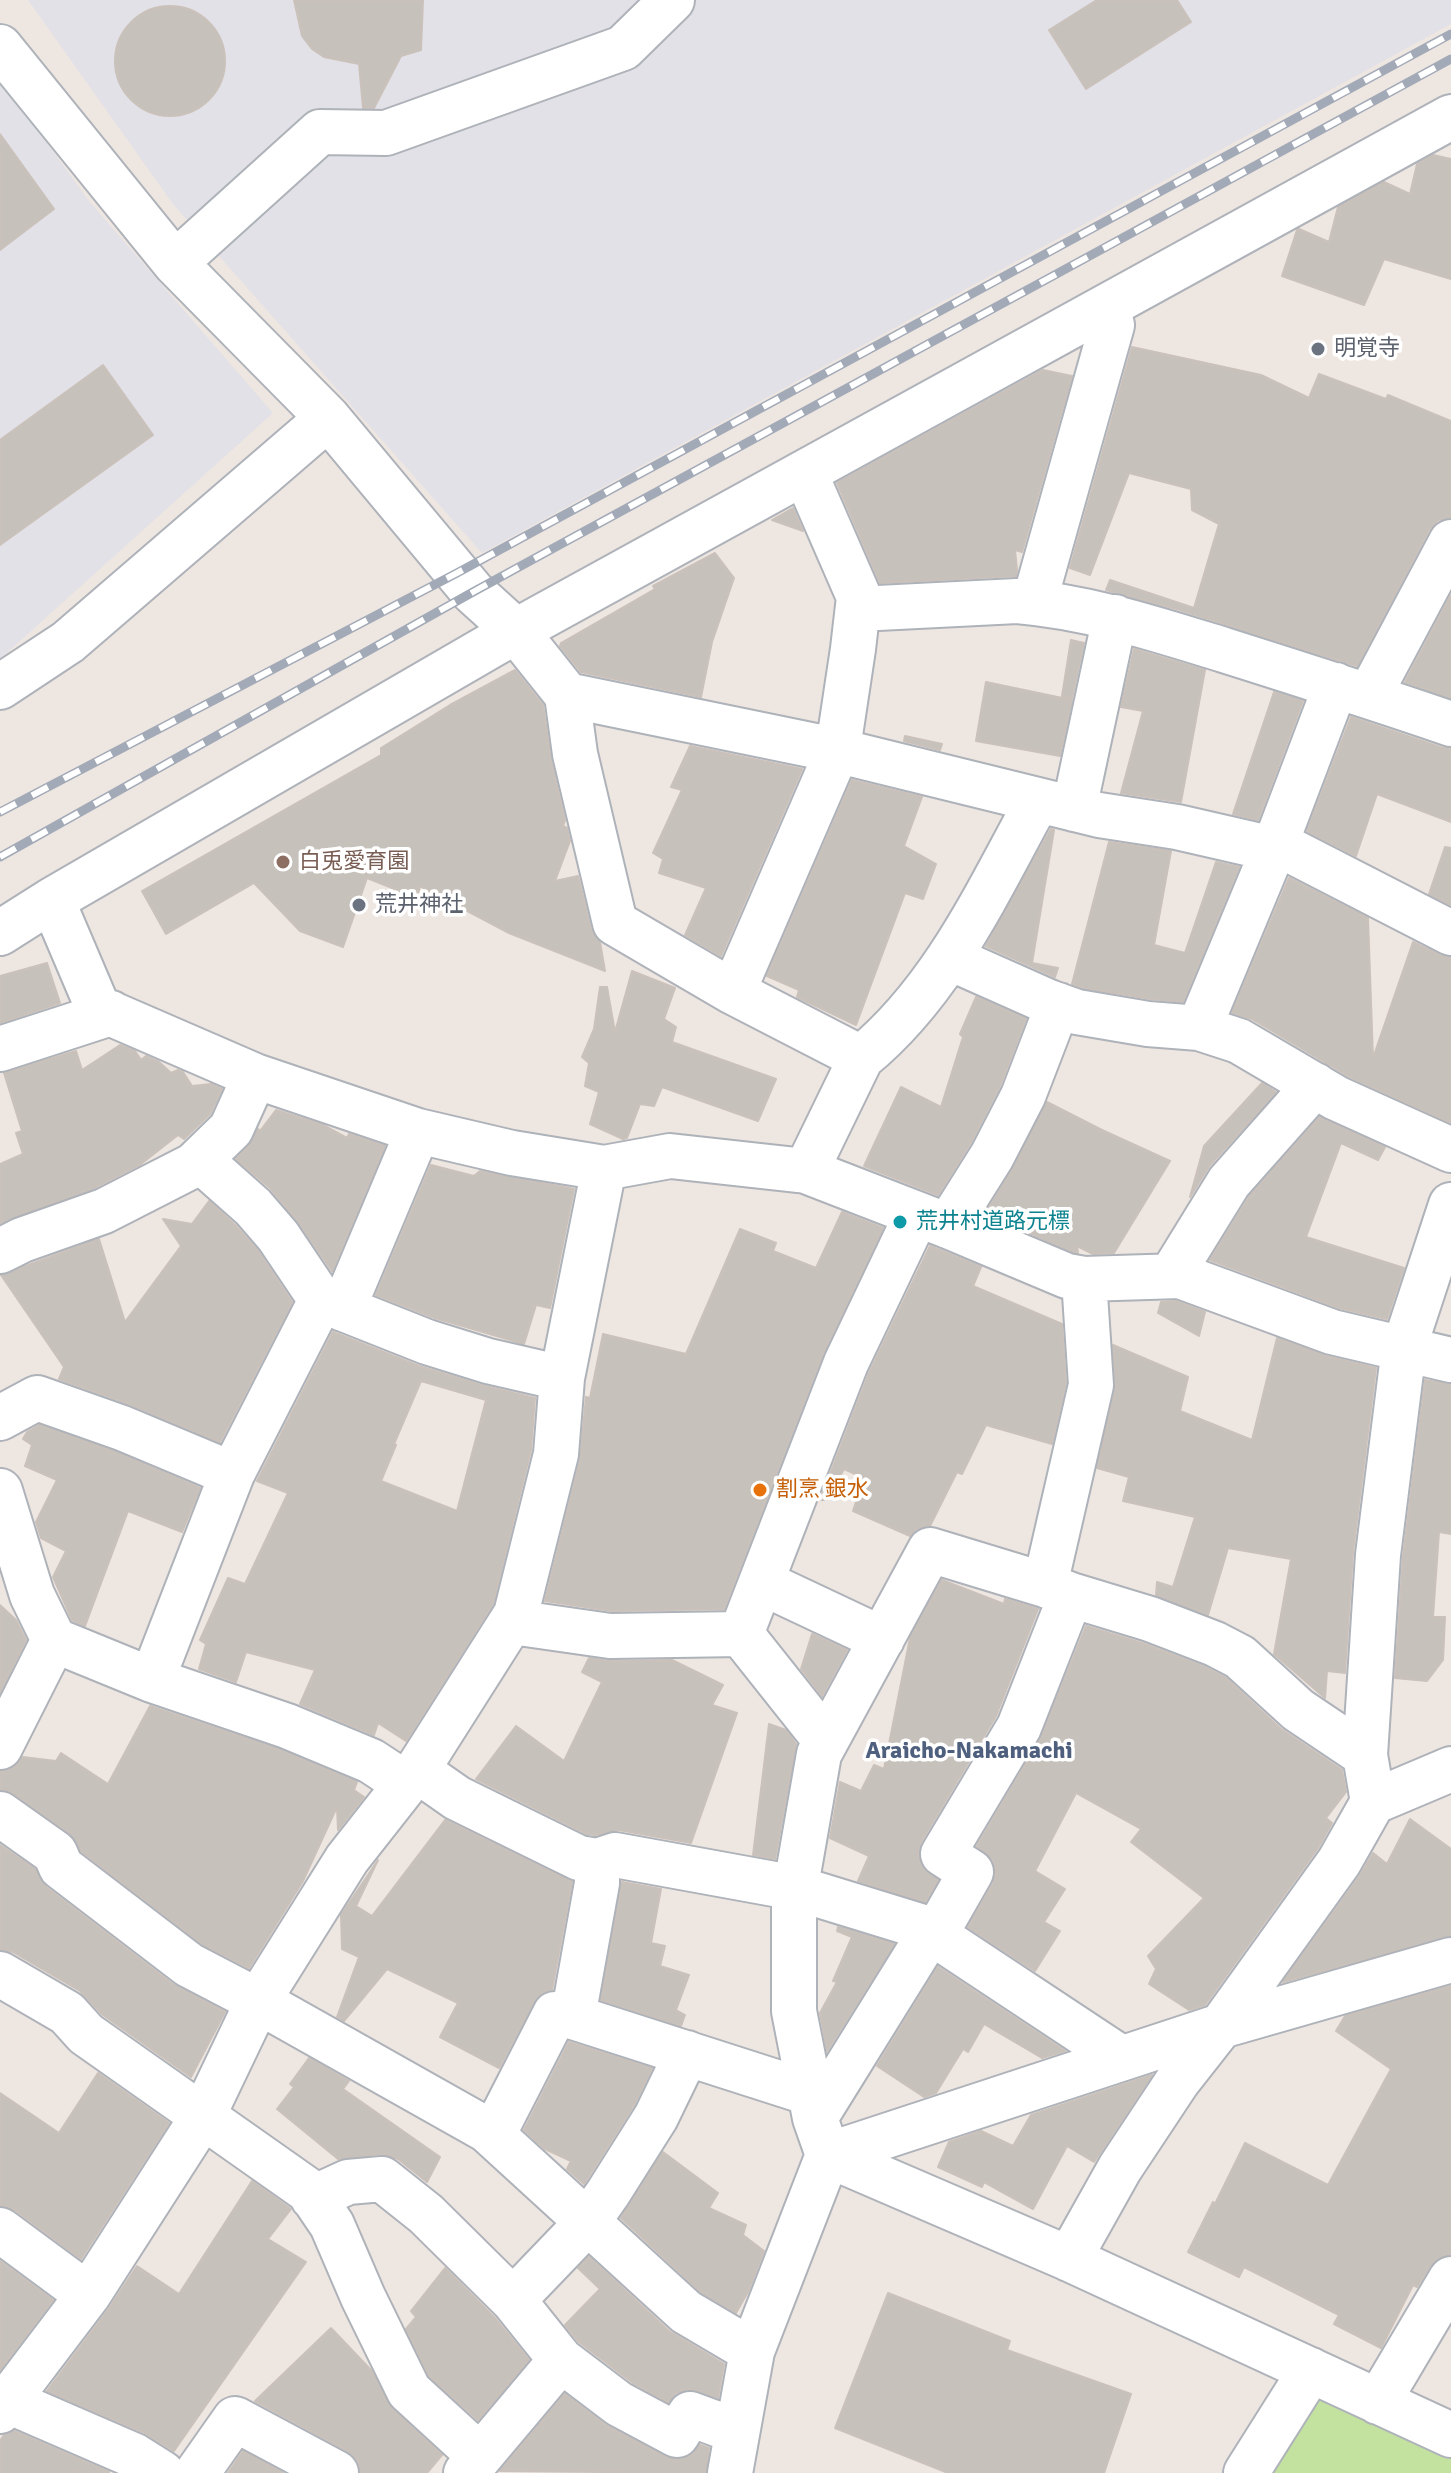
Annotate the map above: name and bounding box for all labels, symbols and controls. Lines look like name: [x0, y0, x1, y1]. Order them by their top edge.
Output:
place label: 明覚寺: [1334, 336, 1400, 362]
marker: 明覚寺: [1309, 340, 1327, 358]
place label: 白兎愛育園: [299, 849, 409, 875]
marker: 白兎愛育園: [274, 853, 292, 871]
place label: 荒井神社: [375, 892, 463, 918]
marker: 荒井神社: [350, 896, 368, 914]
place label: 荒井村道路元標: [916, 1209, 1070, 1235]
marker: 荒井村道路元標: [891, 1213, 909, 1231]
place label: 割烹 銀水: [776, 1477, 869, 1503]
marker: 割烹 銀水: [751, 1481, 769, 1499]
district label: Araicho-Nakamachi: [865, 1738, 1073, 1766]

